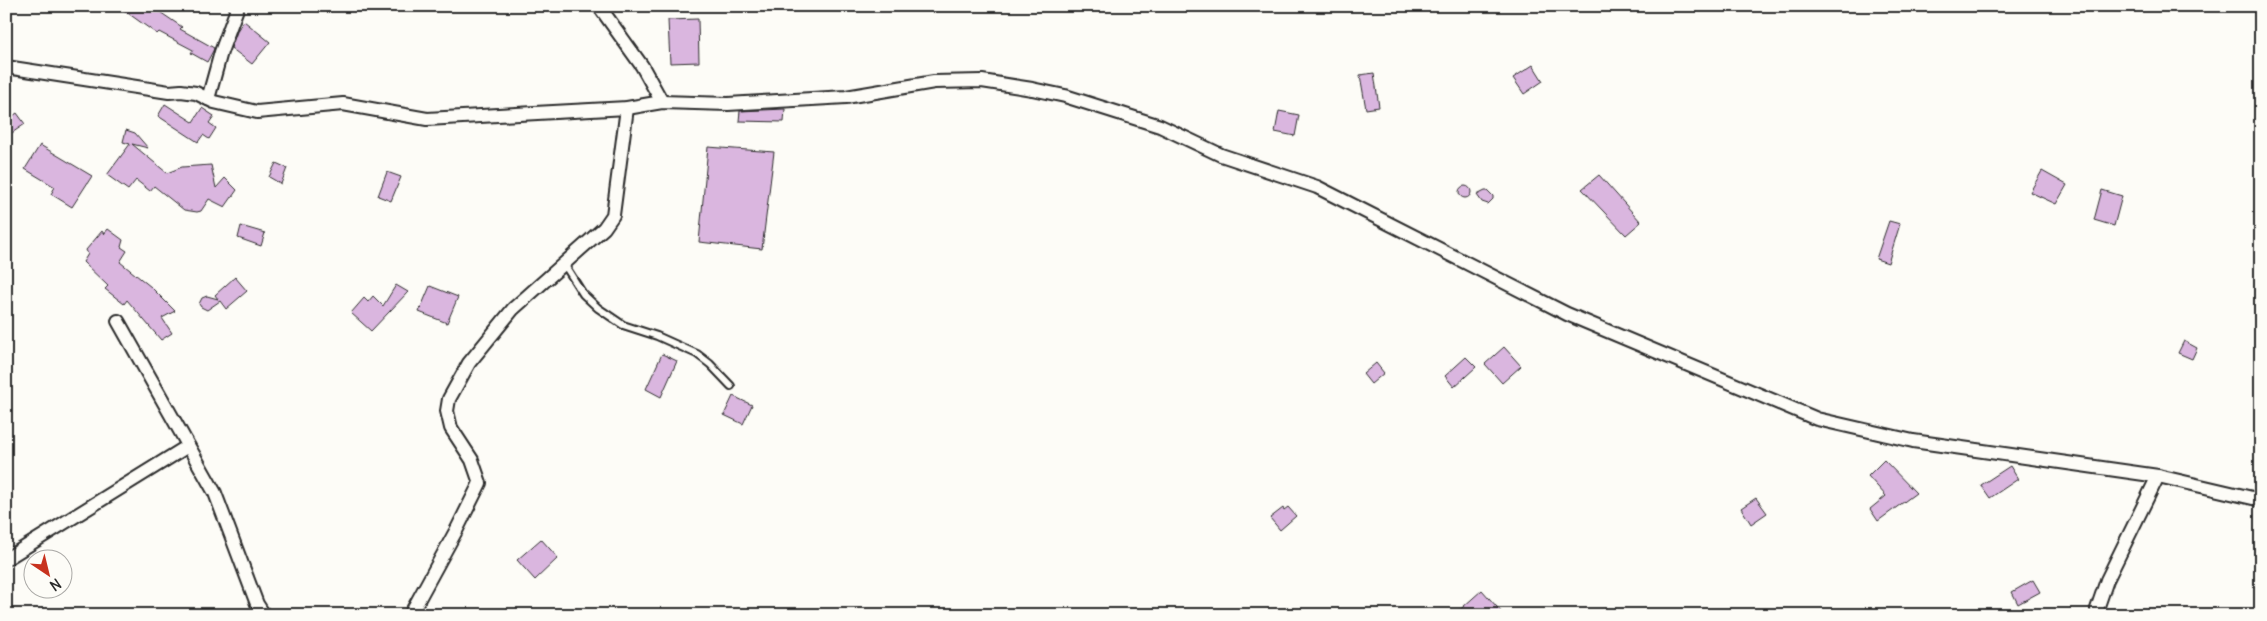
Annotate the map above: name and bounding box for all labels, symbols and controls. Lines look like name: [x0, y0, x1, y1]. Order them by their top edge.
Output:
north arrow: [22, 548, 72, 598]
text: N: [46, 574, 65, 595]

